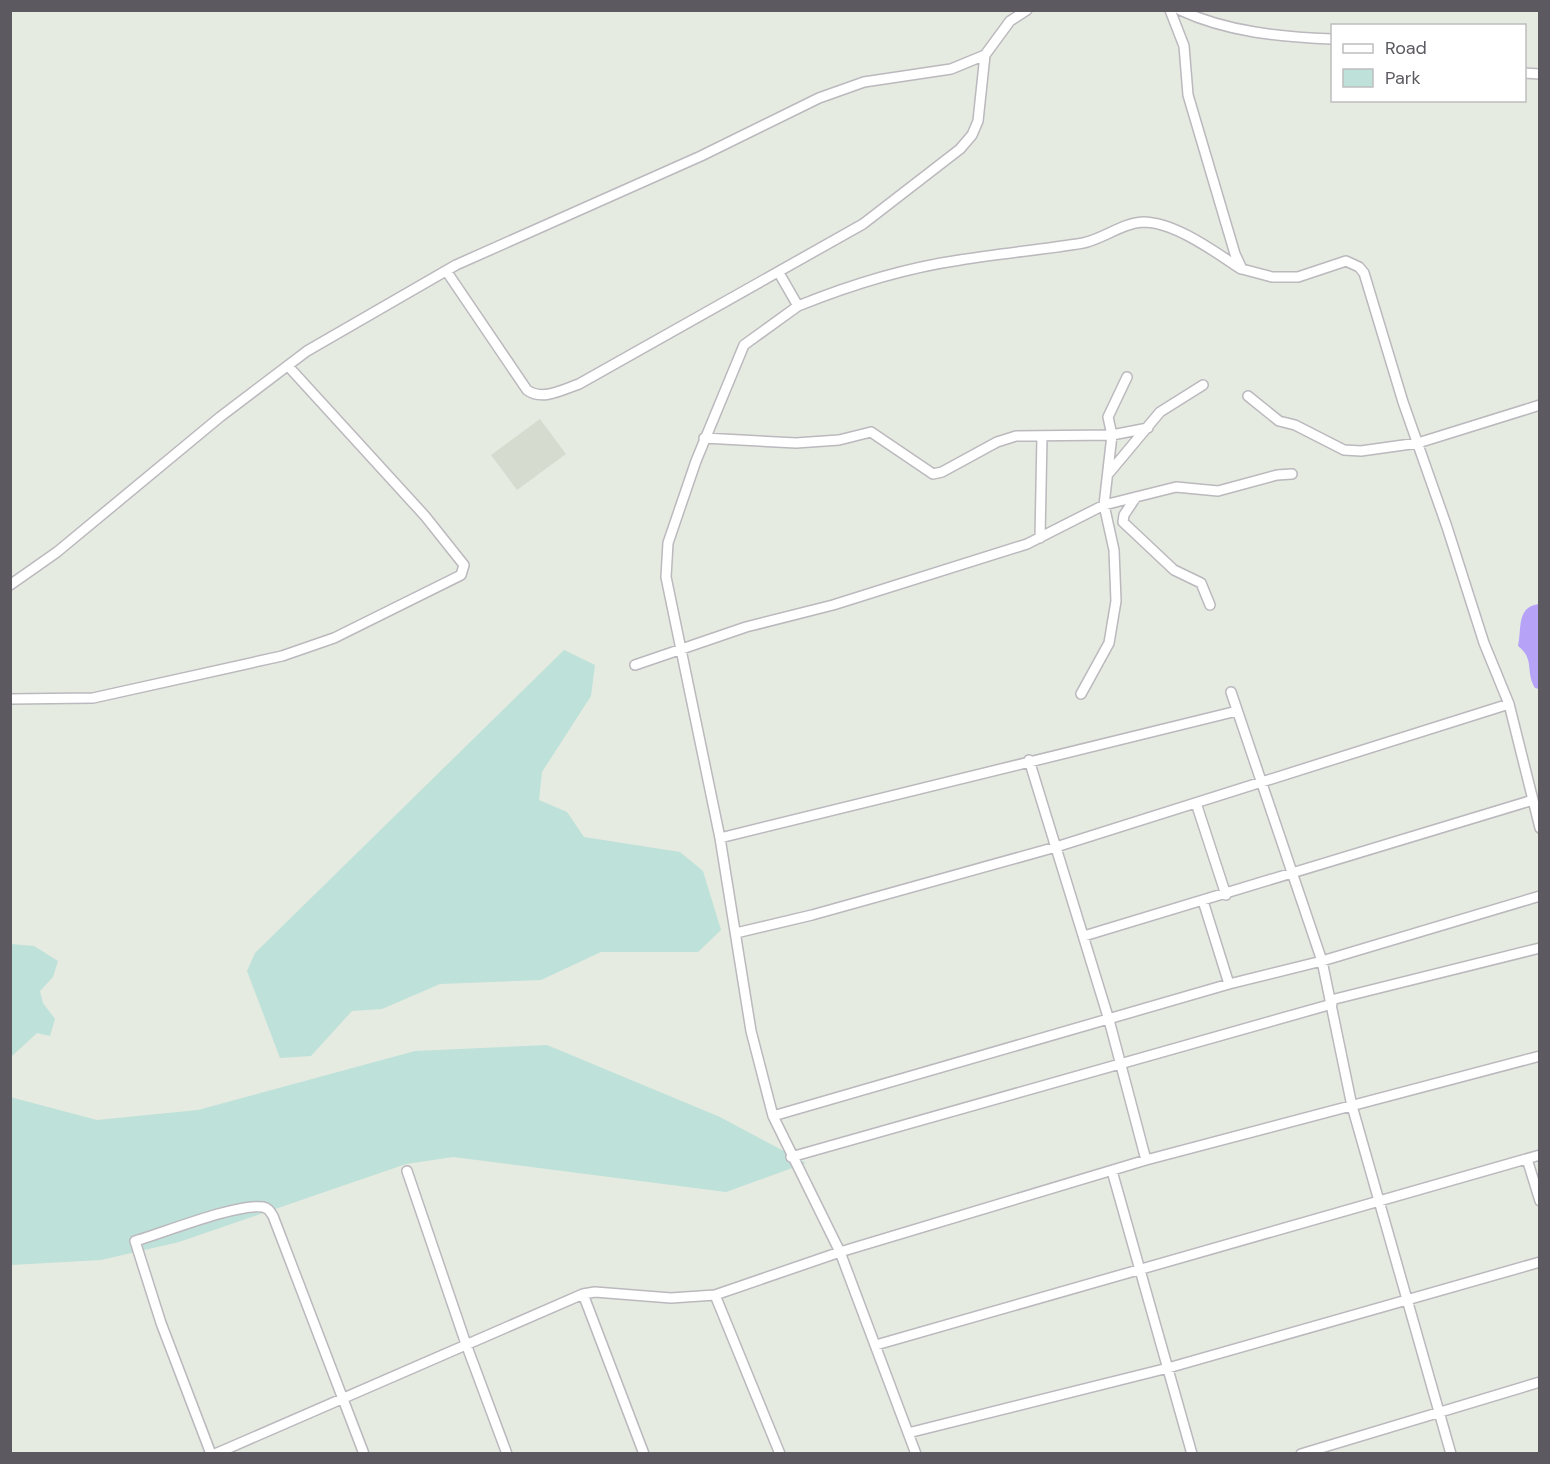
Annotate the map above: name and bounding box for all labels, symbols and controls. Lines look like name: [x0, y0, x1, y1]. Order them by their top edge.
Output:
legend: [1331, 24, 1526, 102]
text: Road: [1385, 36, 1427, 60]
text: Park: [1385, 66, 1421, 90]

